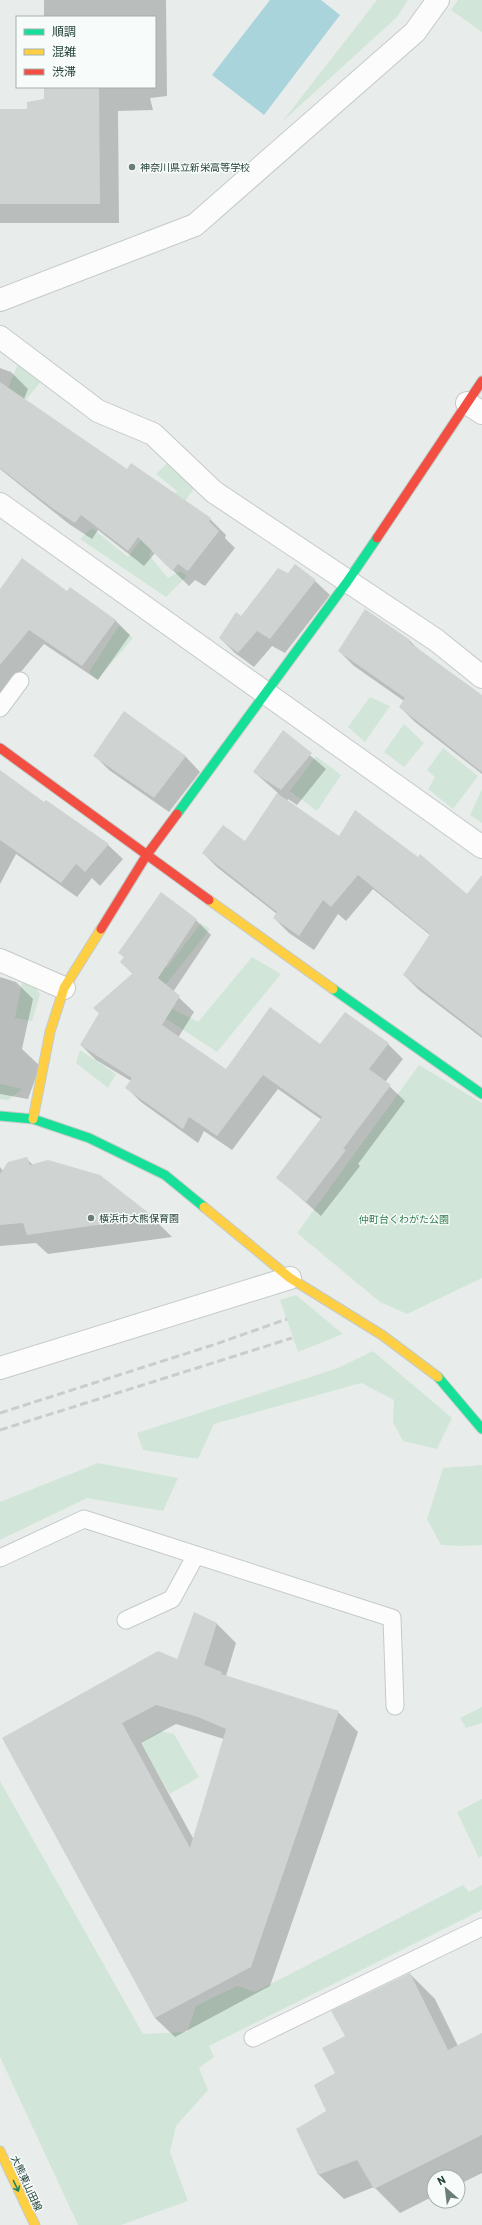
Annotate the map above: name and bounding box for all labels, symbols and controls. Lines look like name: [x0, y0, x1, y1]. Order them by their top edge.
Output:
legend: [16, 16, 156, 88]
text: 順調: [52, 24, 76, 38]
text: 混雑: [52, 44, 76, 58]
text: 渋滞: [52, 64, 76, 78]
place label: 神奈川県立新栄高等学校: [140, 161, 250, 173]
marker: 神奈川県立新栄高等学校: [127, 162, 137, 172]
place label: 横浜市大熊保育園: [99, 1212, 179, 1224]
marker: 横浜市大熊保育園: [86, 1213, 96, 1223]
park label: 仲町台くわがた公園: [359, 1213, 449, 1225]
street label: 大熊東山田線: [9, 2153, 45, 2213]
north arrow: [426, 2169, 466, 2209]
text: N: [435, 2172, 447, 2187]
one-way arrow: [13, 2180, 21, 2192]

